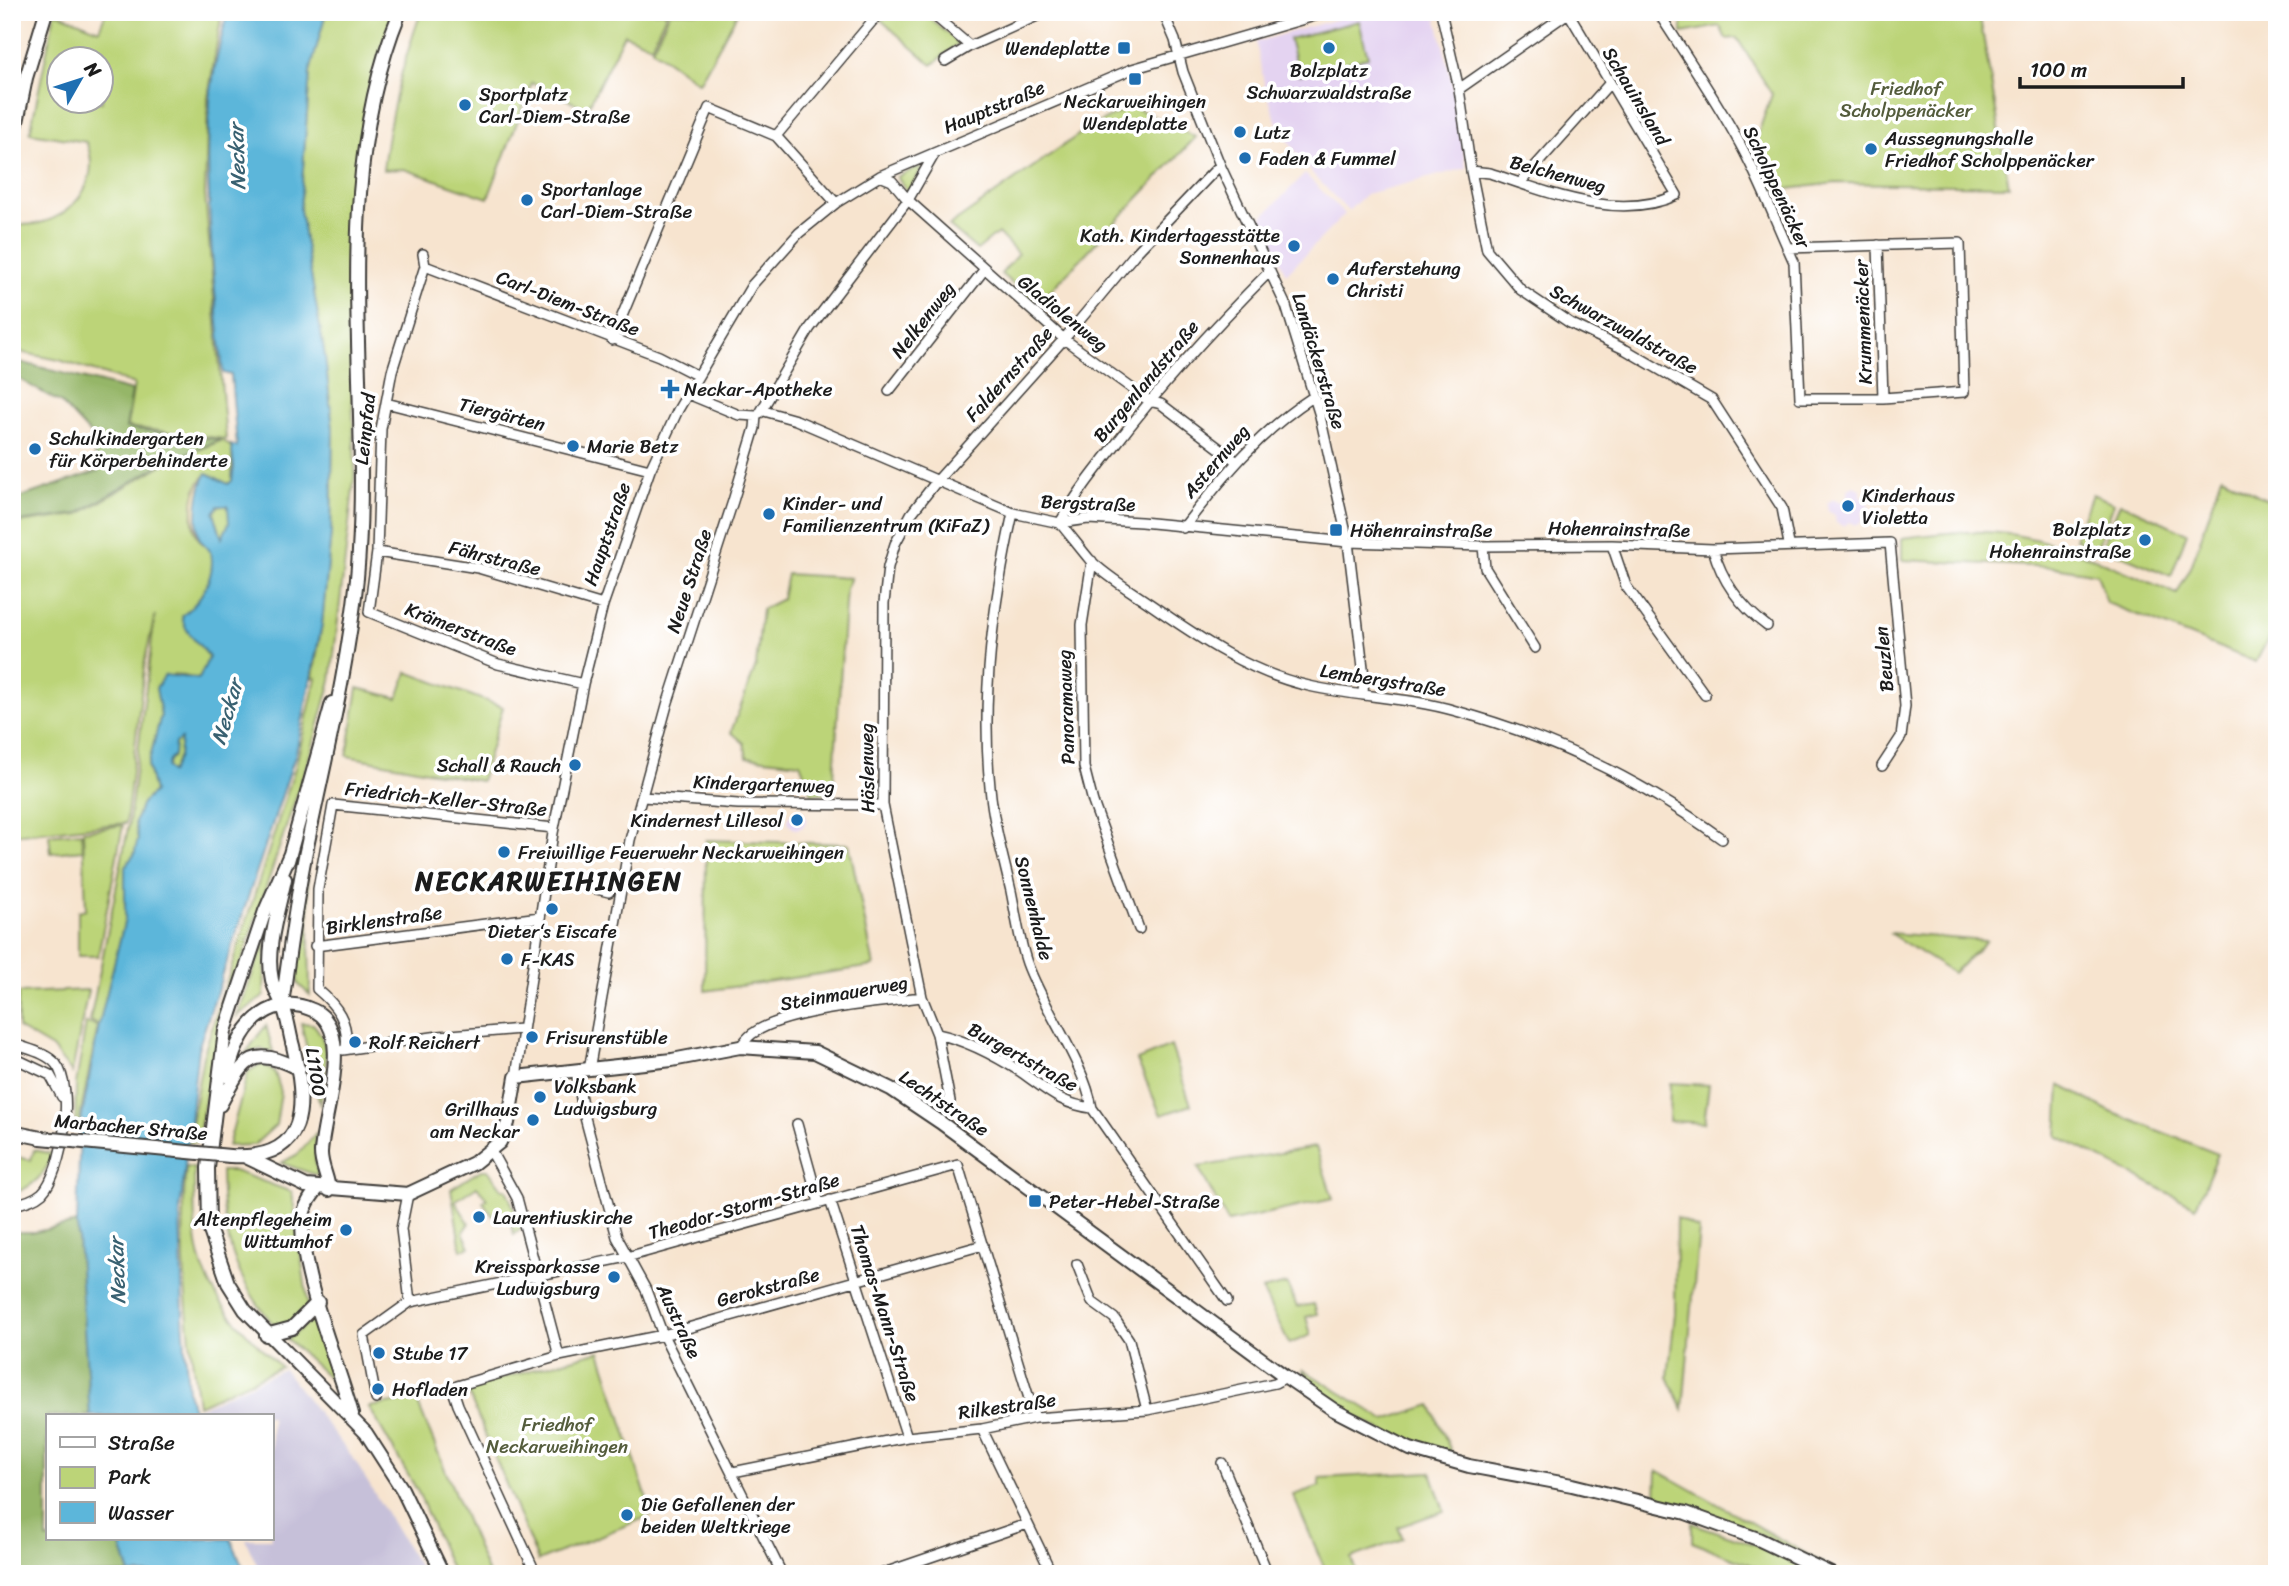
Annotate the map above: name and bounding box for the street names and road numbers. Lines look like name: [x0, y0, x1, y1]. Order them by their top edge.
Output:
street label: Schauinsland: [1593, 40, 1680, 154]
street label: Hauptstraße: [938, 71, 1050, 143]
street label: Scholppenäcker: [1734, 120, 1820, 255]
street label: Belchenweg: [1506, 145, 1610, 203]
street label: Krummenäcker: [1844, 258, 1882, 385]
street label: Carl-Diem-Straße: [491, 260, 645, 346]
street label: Gladiolenweg: [1010, 266, 1116, 360]
street label: Nelkenweg: [882, 274, 964, 366]
street label: Schwarzwaldstraße: [1544, 275, 1704, 384]
street label: Landäckerstraße: [1283, 288, 1356, 434]
street label: Burgenlandstraße: [1084, 312, 1208, 450]
street label: Faldernstraße: [957, 318, 1061, 430]
street label: Tiergärten: [455, 387, 549, 441]
street label: Leinpfad: [345, 390, 385, 466]
street label: Asternweg: [1173, 416, 1258, 506]
street label: Hauptstraße: [574, 477, 640, 590]
street label: Bergstraße: [1040, 485, 1136, 521]
street label: Hohenrainstraße: [1548, 511, 1690, 547]
street label: Neue Straße: [657, 524, 721, 637]
street label: Fährstraße: [445, 531, 545, 585]
street label: Krämerstraße: [400, 593, 522, 665]
street label: Beuzlen: [1865, 625, 1903, 693]
street label: Panoramaweg: [1047, 649, 1084, 765]
street label: Lembergstraße: [1318, 654, 1449, 706]
street label: Häslenweg: [850, 722, 884, 813]
street label: Kindergartenweg: [693, 765, 835, 803]
street label: Friedrich-Keller-Straße: [343, 772, 549, 826]
street label: Sonnenhalde: [1005, 852, 1063, 964]
street label: Birklenstraße: [324, 895, 445, 944]
street label: Steinmauerweg: [777, 966, 911, 1020]
street label: Burgertstraße: [962, 1013, 1085, 1101]
street label: L1100: [296, 1045, 336, 1099]
street label: Lechtstraße: [892, 1061, 996, 1146]
street label: Marbacher Straße: [53, 1104, 209, 1150]
street label: Theodor-Storm-Straße: [645, 1163, 844, 1249]
street label: Thomas-Mann-Straße: [841, 1220, 929, 1406]
street label: Gerokstraße: [713, 1257, 823, 1317]
street label: Austraße: [647, 1277, 711, 1364]
street label: Rilkestraße: [956, 1383, 1058, 1429]

